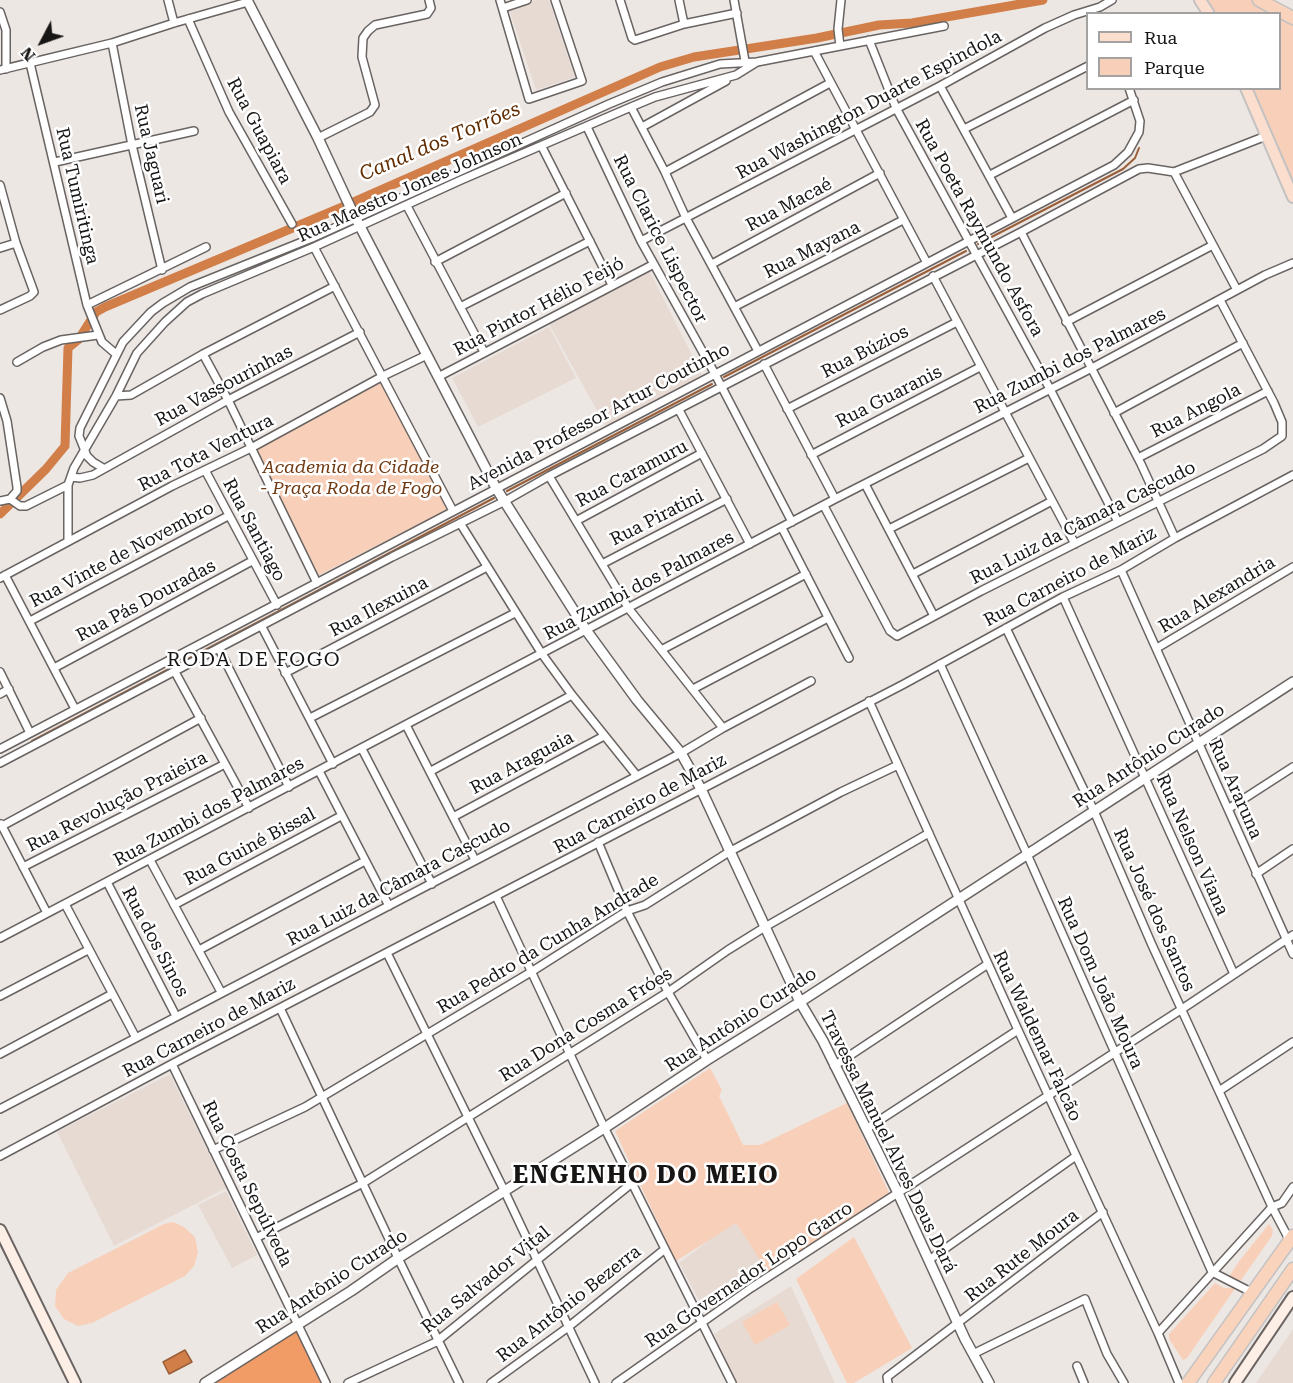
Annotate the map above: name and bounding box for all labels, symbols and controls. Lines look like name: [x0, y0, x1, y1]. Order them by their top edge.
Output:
north arrow: [12, 12, 72, 72]
legend: [1086, 12, 1281, 90]
street label: Rua Washington Duarte Espindola: [733, 26, 1005, 184]
text: Rua: [1144, 27, 1177, 48]
text: N: [17, 43, 39, 65]
text: Parque: [1144, 57, 1205, 78]
street label: Rua Guapiara: [222, 74, 296, 188]
water label: Canal dos Torrões: [356, 97, 524, 187]
street label: Rua Jaguari: [129, 102, 173, 206]
street label: Rua Poeta Raymundo Asfora: [910, 115, 1048, 341]
street label: Rua Tumiritinga: [51, 125, 103, 267]
street label: Rua Maestro Jones Johnson: [295, 129, 525, 247]
street label: Rua Clarice Lispector: [608, 151, 712, 327]
street label: Rua Macaé: [743, 173, 835, 237]
street label: Rua Mayana: [760, 216, 864, 284]
street label: Rua Pintor Hélio Feijó: [450, 253, 628, 361]
street label: Rua Zumbi dos Palmares: [971, 303, 1169, 419]
street label: Rua Búzios: [818, 321, 912, 383]
street label: Avenida Professor Artur Coutinho: [464, 339, 734, 495]
street label: Rua Vassourinhas: [152, 341, 296, 431]
street label: Rua Guaranis: [832, 361, 946, 433]
street label: Rua Angola: [1147, 379, 1245, 443]
street label: Rua Tota Ventura: [135, 410, 277, 496]
street label: Rua Caramuru: [572, 435, 692, 513]
park label: Academia da Cidade - Praça Roda de Fogo: [260, 457, 442, 500]
street label: Rua Luiz da Câmara Cascudo: [967, 457, 1199, 589]
street label: Rua Santiago: [218, 475, 290, 585]
street label: Rua Piratini: [607, 485, 707, 551]
street label: Rua Vinte de Novembro: [26, 497, 218, 613]
street label: Rua Carneiro de Mariz: [980, 522, 1160, 632]
street label: Rua Zumbi dos Palmares: [540, 527, 738, 645]
street label: Rua Alexandria: [1155, 552, 1279, 638]
street label: Rua Pás Douradas: [73, 555, 219, 647]
street label: Rua Ilexuina: [326, 572, 432, 642]
district label: RODA DE FOGO: [167, 648, 341, 672]
street label: Rua Antônio Curado: [1069, 699, 1229, 813]
street label: Rua Araguaia: [467, 727, 577, 799]
street label: Rua Araruna: [1203, 736, 1267, 842]
street label: Rua Revolução Praieira: [23, 747, 211, 857]
street label: Rua Carneiro de Mariz: [550, 749, 730, 859]
street label: Rua Zumbi dos Palmares: [110, 753, 308, 871]
street label: Rua Nelson Viana: [1151, 771, 1233, 919]
street label: Rua Guiné Bissal: [181, 803, 319, 891]
street label: Rua Luiz da Câmara Cascudo: [284, 815, 514, 951]
street label: Rua José dos Santos: [1108, 825, 1200, 995]
street label: Rua Pedro da Cunha Andrade: [433, 869, 663, 1019]
street label: Rua dos Sinos: [117, 883, 193, 1001]
street label: Rua Dom João Moura: [1052, 894, 1148, 1072]
street label: Rua Waldemar Falcão: [988, 947, 1086, 1125]
street label: Rua Dona Cosma Fróes: [496, 963, 676, 1087]
street label: Rua Antônio Curado: [661, 963, 821, 1077]
street label: Rua Carneiro de Mariz: [119, 973, 299, 1083]
street label: Travessa Manuel Alves Deus Dará: [815, 1007, 961, 1277]
street label: Rua Costa Sepúlveda: [197, 1097, 297, 1271]
district label: ENGENHO DO MEIO: [513, 1162, 779, 1190]
street label: Rua Governador Lopo Garro: [641, 1197, 857, 1353]
street label: Rua Rute Moura: [961, 1205, 1083, 1307]
street label: Rua Salvador Vital: [418, 1222, 554, 1338]
street label: Rua Antônio Curado: [252, 1225, 412, 1339]
street label: Rua Antônio Bezerra: [493, 1241, 645, 1367]

